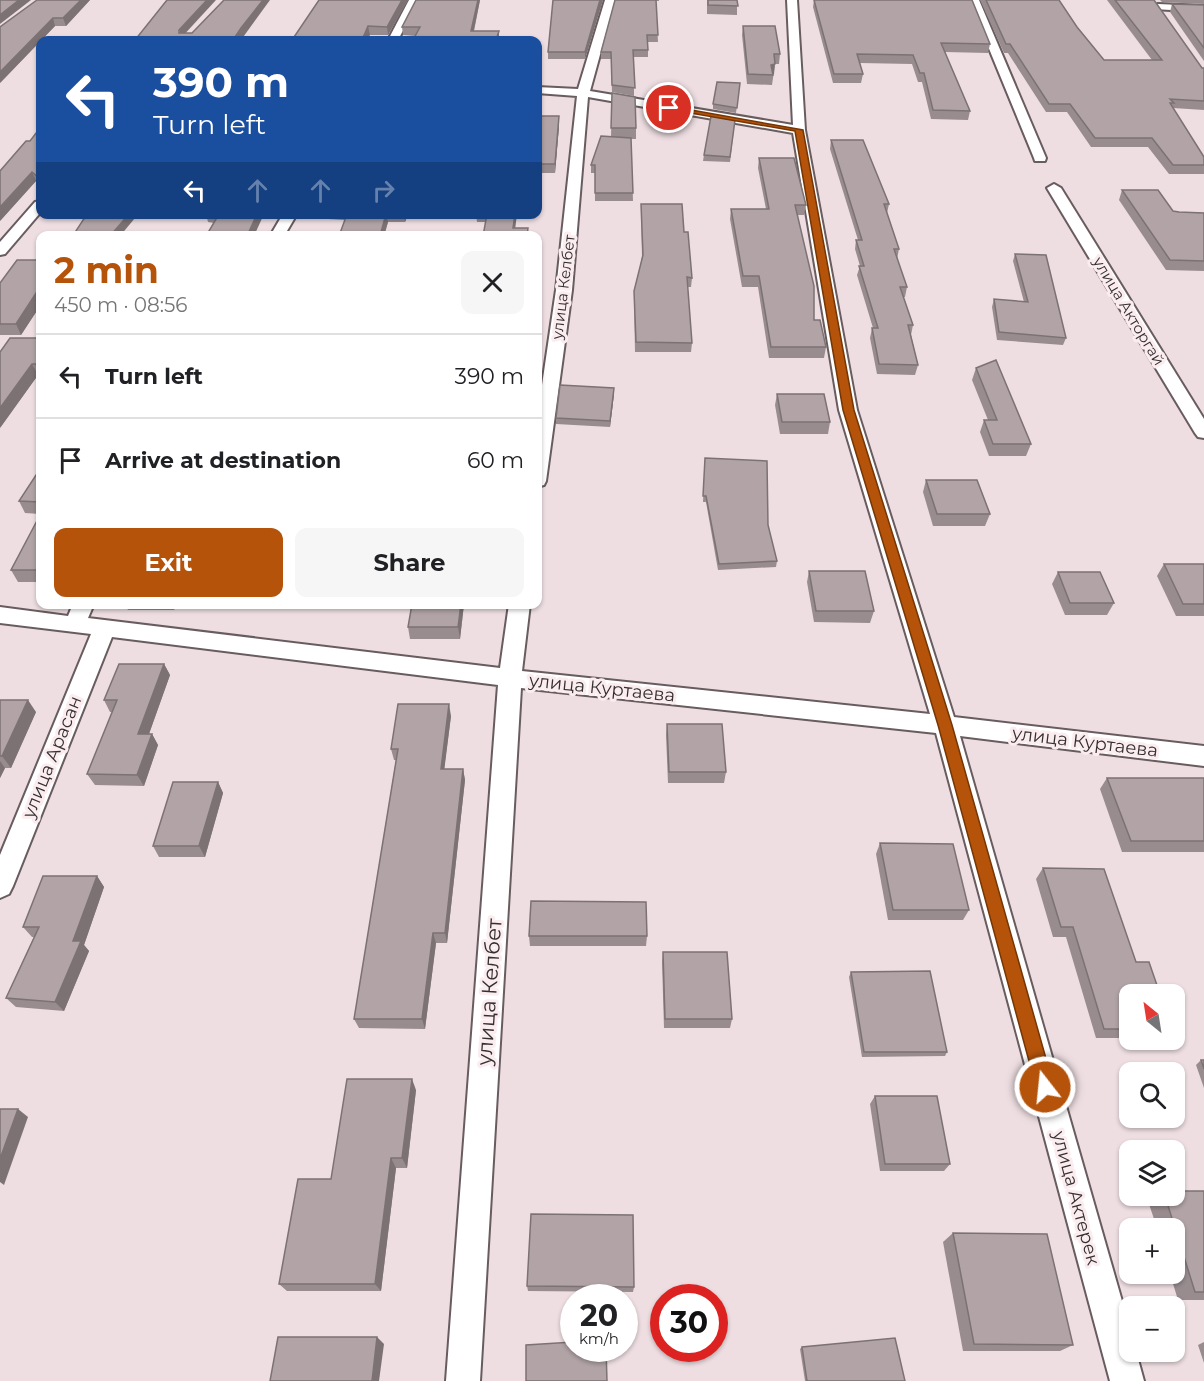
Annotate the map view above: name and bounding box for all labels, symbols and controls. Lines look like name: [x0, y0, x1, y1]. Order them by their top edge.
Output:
text: 390 m: [153, 56, 289, 108]
icon: left: [54, 60, 132, 138]
pin: [643, 82, 694, 133]
icon: arrive: [652, 91, 685, 124]
text: Turn left: [153, 108, 266, 141]
icon: left: [178, 174, 211, 207]
icon: ahead: [241, 174, 274, 207]
icon: ahead: [304, 174, 337, 207]
icon: right: [367, 174, 400, 207]
street label: улица Келбет: [547, 233, 579, 341]
text: 2 min: [54, 248, 159, 292]
button: close: [461, 251, 524, 314]
street label: улица Акторгай: [1089, 252, 1169, 369]
text: 450 m · 08:56: [54, 293, 187, 317]
icon: left: [54, 360, 87, 393]
text: Turn left: [105, 363, 203, 390]
text: 390 m: [455, 363, 524, 390]
icon: arrive: [54, 444, 87, 477]
text: Arrive at destination: [105, 447, 341, 474]
text: 60 m: [467, 447, 524, 474]
button: Exit: [54, 528, 283, 597]
button: Share: [295, 528, 524, 597]
street label: улица Куртаева: [527, 669, 676, 707]
street label: улица Арасан: [17, 693, 87, 822]
street label: улица Куртаева: [1010, 722, 1159, 762]
street label: улица Келбет: [471, 918, 507, 1067]
north arrow: [1119, 984, 1185, 1050]
map controls: [1119, 984, 1185, 1362]
position arrow: [1013, 1055, 1077, 1119]
button: search: [1119, 1062, 1185, 1128]
street label: улица Актерек: [1047, 1128, 1105, 1268]
button: layers: [1119, 1140, 1185, 1206]
button: +: [1119, 1218, 1185, 1284]
speed limit sign: 30: [650, 1284, 728, 1362]
button: −: [1119, 1296, 1185, 1362]
text: 20: [580, 1297, 618, 1334]
text: km/h: [579, 1329, 619, 1348]

